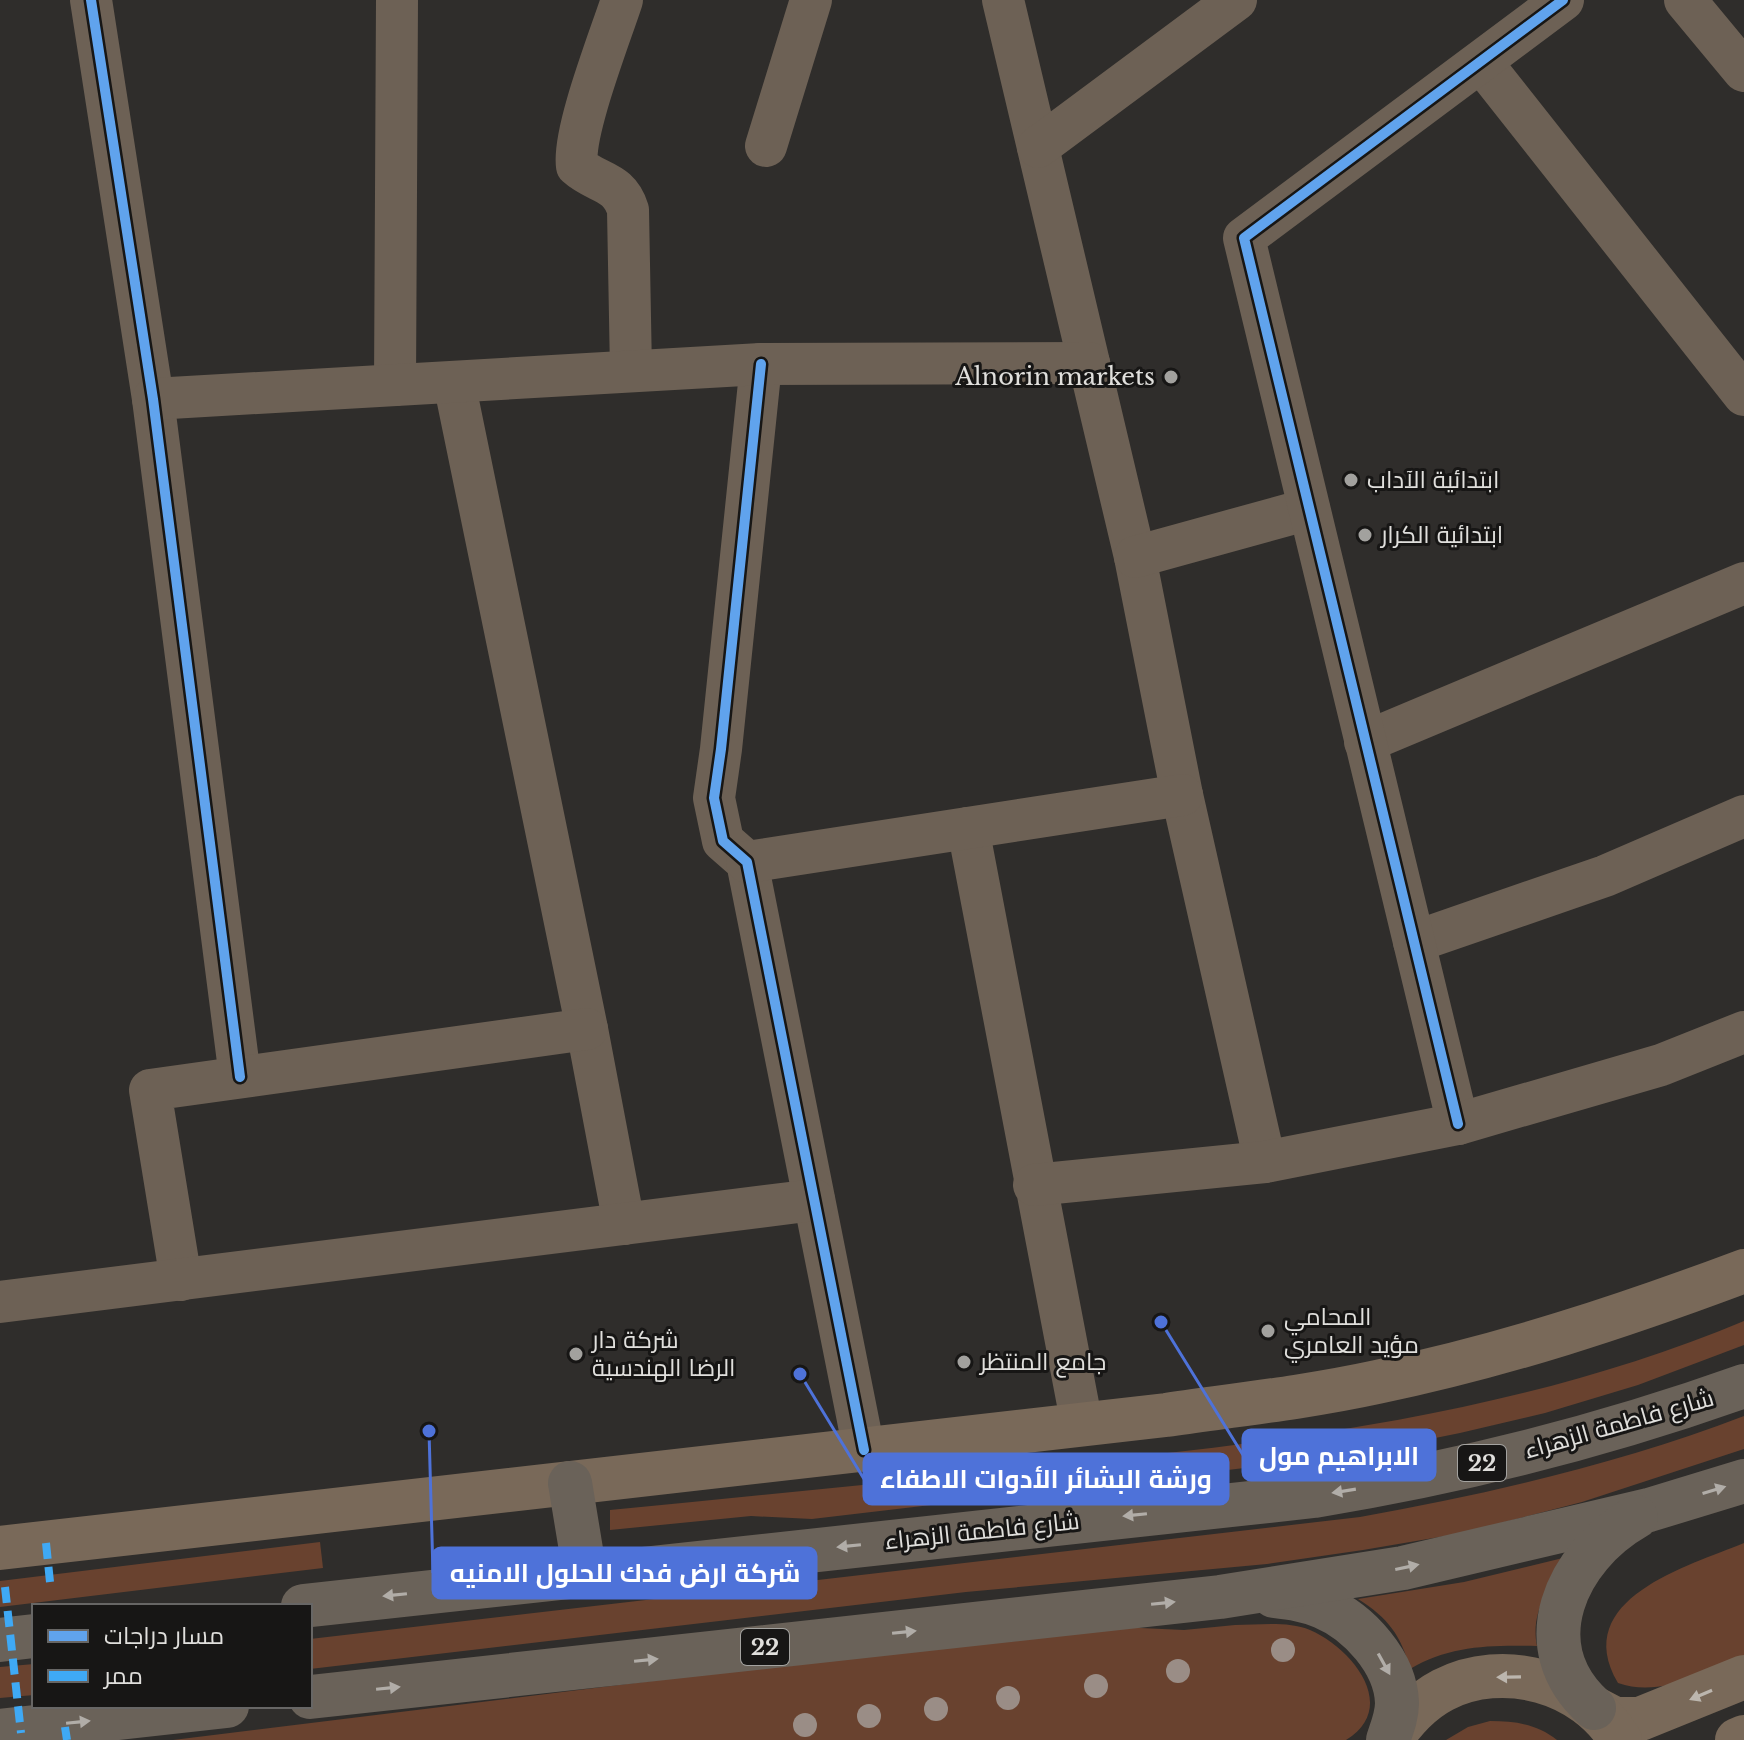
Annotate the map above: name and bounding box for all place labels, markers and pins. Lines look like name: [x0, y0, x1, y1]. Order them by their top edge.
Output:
place label: Alnorin markets: [954, 362, 1155, 391]
marker: Alnorin markets: [1162, 368, 1180, 386]
place label: ابتدائية الآداب: [1367, 465, 1499, 494]
marker: ابتدائية الآداب: [1342, 471, 1360, 489]
place label: ابتدائية الكرار: [1379, 520, 1503, 549]
marker: ابتدائية الكرار: [1356, 526, 1374, 544]
place label: المحامي مؤيد العامري: [1284, 1302, 1419, 1363]
marker: المحامي مؤيد العامري: [1259, 1322, 1277, 1340]
place label: شركة دار الرضا الهندسية: [590, 1325, 735, 1382]
marker: شركة دار الرضا الهندسية: [567, 1345, 585, 1363]
place label: جامع المنتظر: [978, 1347, 1106, 1378]
marker: جامع المنتظر: [955, 1353, 973, 1371]
callout: الابراهيم مول: [1243, 1430, 1435, 1480]
callout: ورشة البشائر الأدوات الاطفاء: [864, 1454, 1228, 1504]
callout: شركة ارض فدك للحلول الامنيه: [433, 1548, 816, 1598]

